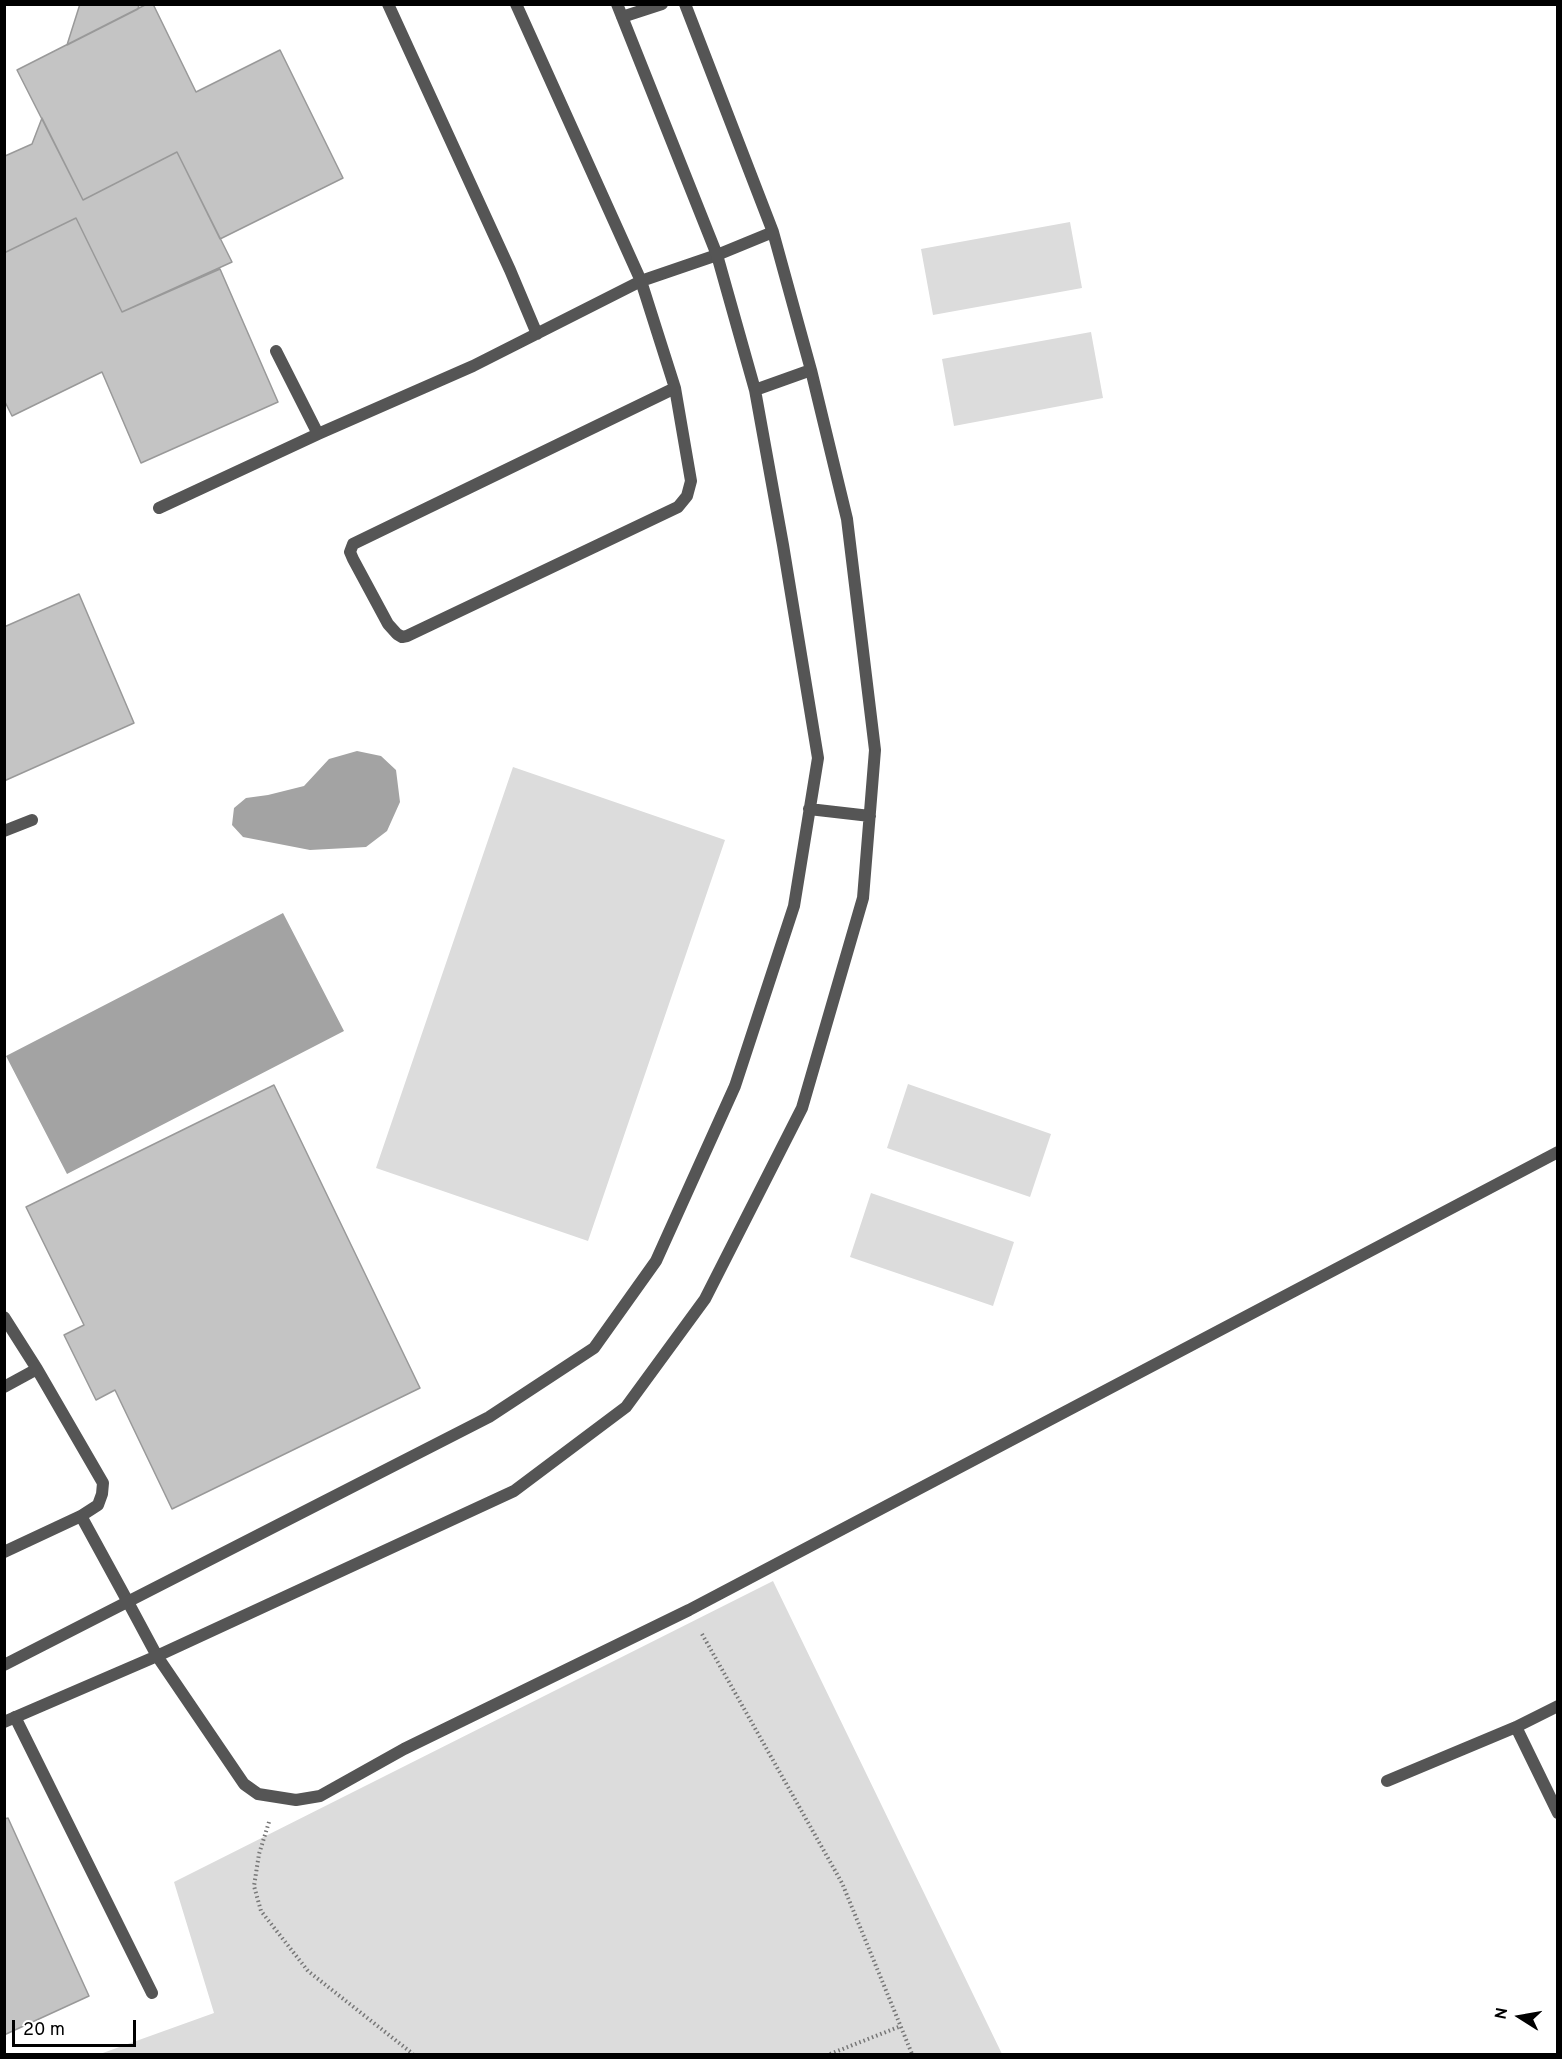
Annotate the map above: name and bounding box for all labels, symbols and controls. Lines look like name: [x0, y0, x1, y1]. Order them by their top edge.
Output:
north arrow: [1490, 1987, 1550, 2047]
text: N: [1491, 2006, 1513, 2021]
scale bar: [15, 2008, 140, 2046]
text: 20 m: [23, 2019, 65, 2042]

